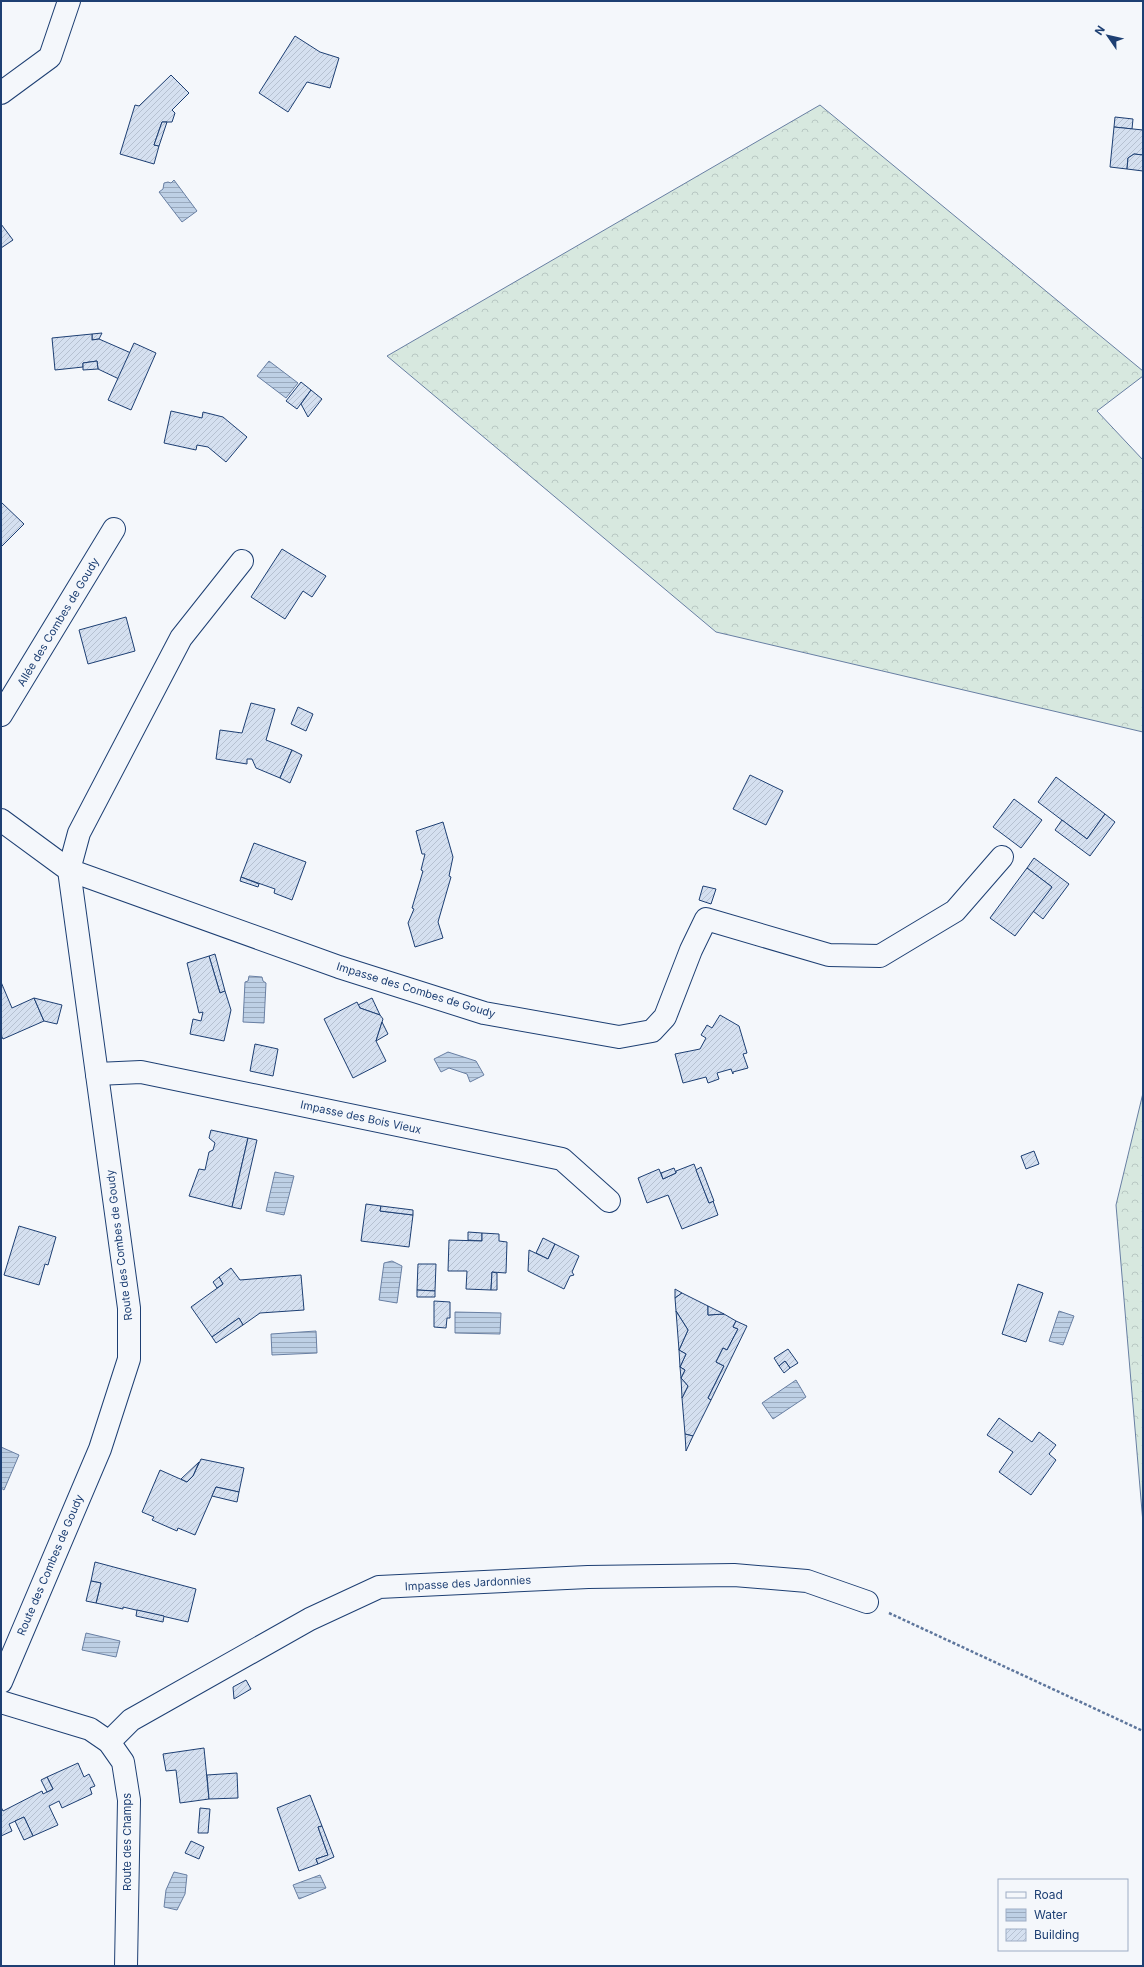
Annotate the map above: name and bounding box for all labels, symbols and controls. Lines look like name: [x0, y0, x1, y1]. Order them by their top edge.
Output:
north arrow: [1088, 16, 1128, 56]
text: N: [1092, 23, 1108, 38]
street label: Allée des Combes de Goudy: [14, 555, 102, 689]
street label: Impasse des Combes de Goudy: [335, 959, 497, 1021]
street label: Impasse des Bois Vieux: [299, 1097, 423, 1137]
street label: Route des Combes de Goudy: [103, 1169, 135, 1321]
street label: Route des Combes de Goudy: [14, 1492, 86, 1638]
street label: Impasse des Jardonnies: [405, 1573, 532, 1593]
street label: Route des Champs: [120, 1793, 134, 1891]
legend: [998, 1879, 1128, 1951]
text: Road: [1034, 1887, 1063, 1902]
text: Water: [1034, 1907, 1068, 1922]
text: Building: [1034, 1927, 1079, 1942]

